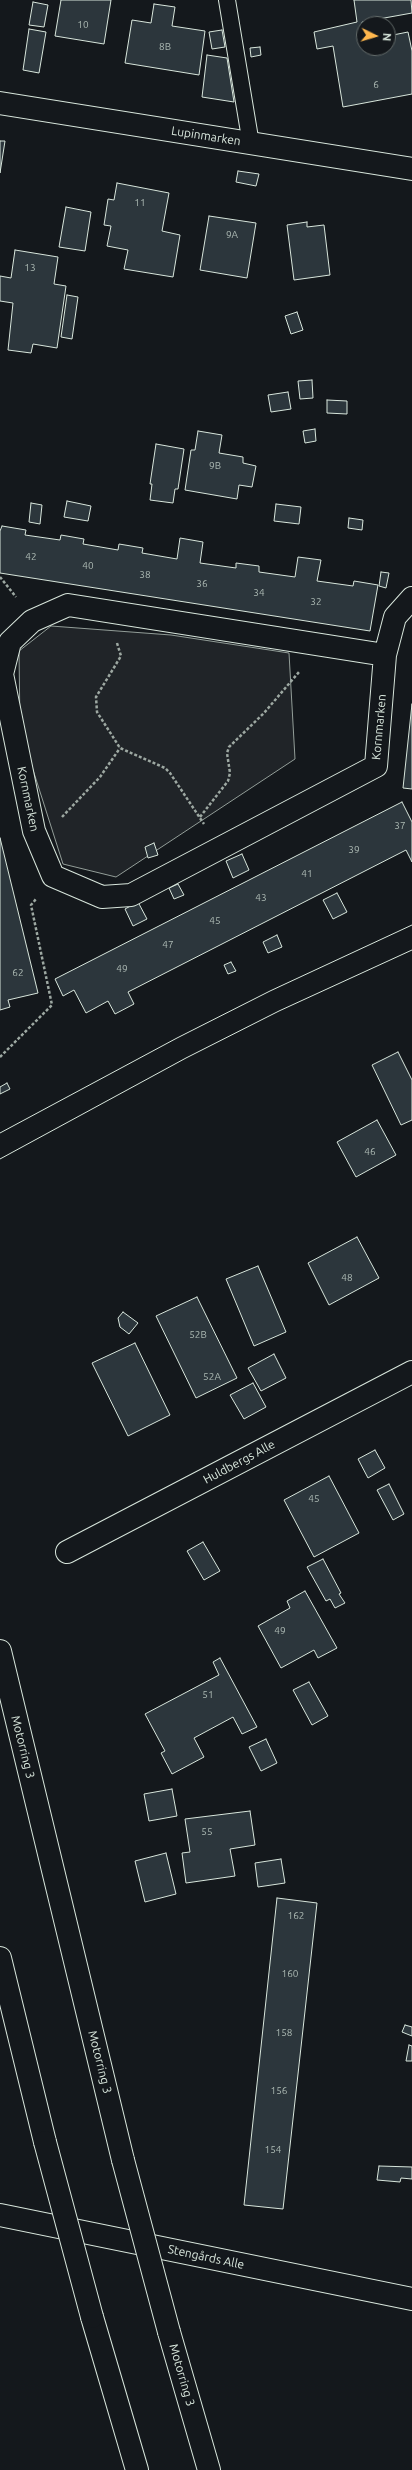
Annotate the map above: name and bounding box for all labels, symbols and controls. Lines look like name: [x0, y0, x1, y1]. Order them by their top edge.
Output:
north arrow: [356, 16, 396, 56]
house number: 10: [77, 19, 89, 31]
text: N: [381, 32, 393, 42]
house number: 8B: [159, 41, 171, 53]
house number: 6: [373, 79, 379, 91]
street label: Lupinmarken: [170, 123, 242, 149]
house number: 11: [134, 197, 146, 209]
house number: 9A: [226, 229, 238, 241]
house number: 13: [24, 262, 36, 274]
house number: 9B: [209, 460, 221, 472]
house number: 42: [25, 551, 37, 563]
house number: 40: [82, 560, 94, 572]
house number: 38: [139, 569, 151, 581]
house number: 36: [196, 578, 208, 590]
house number: 34: [253, 587, 265, 599]
house number: 32: [310, 596, 322, 608]
street label: Kornmarken: [369, 694, 389, 760]
street label: Kornmarken: [14, 765, 42, 833]
house number: 37: [394, 820, 406, 832]
house number: 39: [348, 844, 360, 856]
house number: 41: [301, 868, 313, 880]
house number: 43: [255, 892, 267, 904]
house number: 45: [209, 915, 221, 927]
house number: 47: [162, 939, 174, 951]
house number: 49: [116, 963, 128, 975]
house number: 62: [12, 967, 24, 979]
house number: 46: [364, 1146, 376, 1158]
house number: 48: [341, 1272, 353, 1284]
house number: 52B: [189, 1329, 207, 1341]
house number: 52A: [203, 1371, 221, 1383]
street label: Huldbergs Alle: [201, 1437, 277, 1487]
house number: 45: [308, 1493, 320, 1505]
house number: 49: [274, 1625, 286, 1637]
house number: 51: [202, 1689, 214, 1701]
street label: Motorring 3: [8, 1714, 38, 1780]
house number: 55: [201, 1826, 213, 1838]
house number: 162: [288, 1910, 304, 1922]
house number: 160: [282, 1968, 298, 1980]
house number: 158: [276, 2027, 292, 2039]
street label: Motorring 3: [85, 2029, 115, 2095]
house number: 156: [271, 2085, 287, 2097]
house number: 154: [265, 2144, 281, 2156]
street label: Stengårds Alle: [166, 2242, 246, 2272]
street label: Motorring 3: [166, 2342, 198, 2408]

